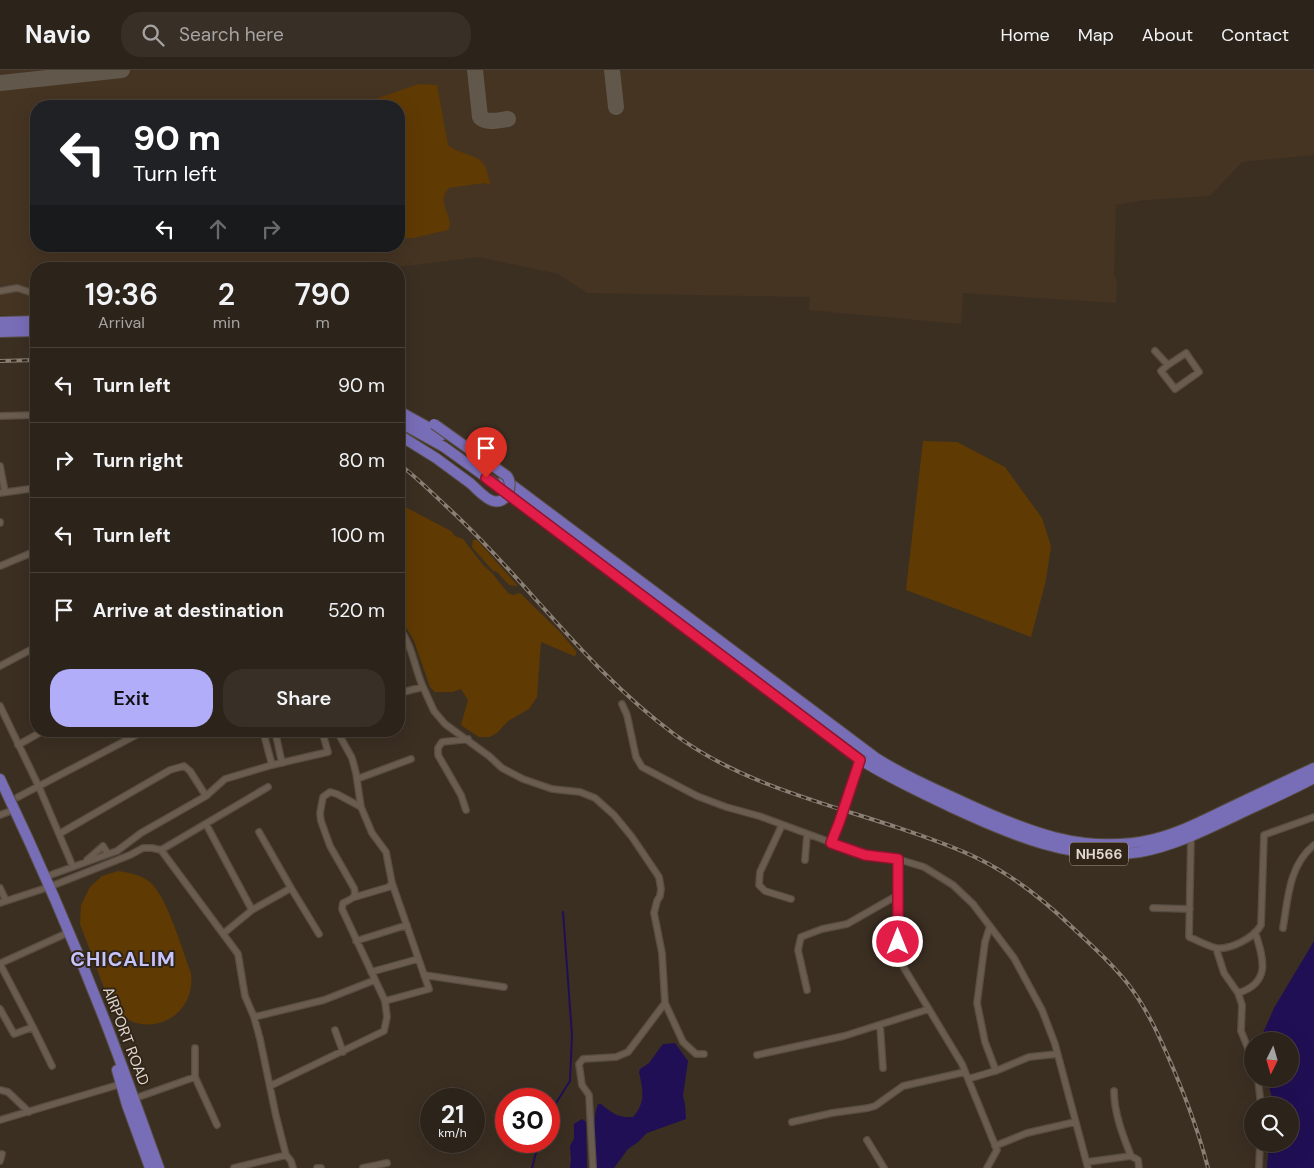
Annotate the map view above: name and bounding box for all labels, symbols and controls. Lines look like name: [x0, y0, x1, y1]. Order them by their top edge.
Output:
search box: [121, 12, 471, 57]
text: Navio: [25, 19, 91, 50]
icon: search: [139, 21, 167, 49]
text: Search here: [179, 22, 284, 47]
text: Home: [1000, 23, 1050, 47]
text: Map: [1078, 23, 1114, 47]
text: About: [1142, 23, 1193, 47]
text: Contact: [1221, 23, 1289, 47]
text: 90 m: [133, 115, 221, 161]
icon: left: [50, 120, 115, 185]
text: Turn left: [133, 159, 217, 188]
icon: left: [151, 215, 179, 243]
icon: ahead: [204, 215, 232, 243]
icon: right: [257, 215, 285, 243]
text: 19:36: [85, 275, 158, 314]
text: 2: [218, 275, 235, 314]
text: 790: [295, 275, 350, 314]
text: Arrival: [98, 312, 145, 333]
text: min: [213, 312, 240, 333]
text: m: [315, 312, 330, 333]
icon: left: [50, 371, 78, 399]
text: Turn left: [93, 373, 171, 398]
text: 90 m: [338, 373, 385, 398]
pin: [465, 427, 507, 478]
icon: arrive: [472, 434, 500, 462]
icon: right: [50, 446, 78, 474]
text: Turn right: [93, 448, 183, 473]
text: 80 m: [338, 448, 385, 473]
icon: left: [50, 521, 78, 549]
text: Turn left: [93, 523, 171, 548]
text: 100 m: [331, 523, 385, 548]
icon: arrive: [50, 596, 78, 624]
text: Arrive at destination: [93, 598, 284, 623]
text: 520 m: [328, 598, 385, 623]
button: Exit: [50, 669, 213, 727]
button: Share: [223, 669, 385, 727]
road number: NH566: [1070, 842, 1128, 866]
position arrow: [871, 915, 923, 967]
district label: CHICALIM: [70, 946, 176, 972]
street label: AIRPORT ROAD: [98, 984, 154, 1088]
north arrow: [1244, 1032, 1299, 1088]
map controls: [1244, 1032, 1299, 1152]
speed limit sign: 30: [495, 1088, 560, 1153]
button: search: [1244, 1097, 1299, 1152]
text: 21: [441, 1098, 464, 1131]
text: km/h: [438, 1125, 467, 1141]

